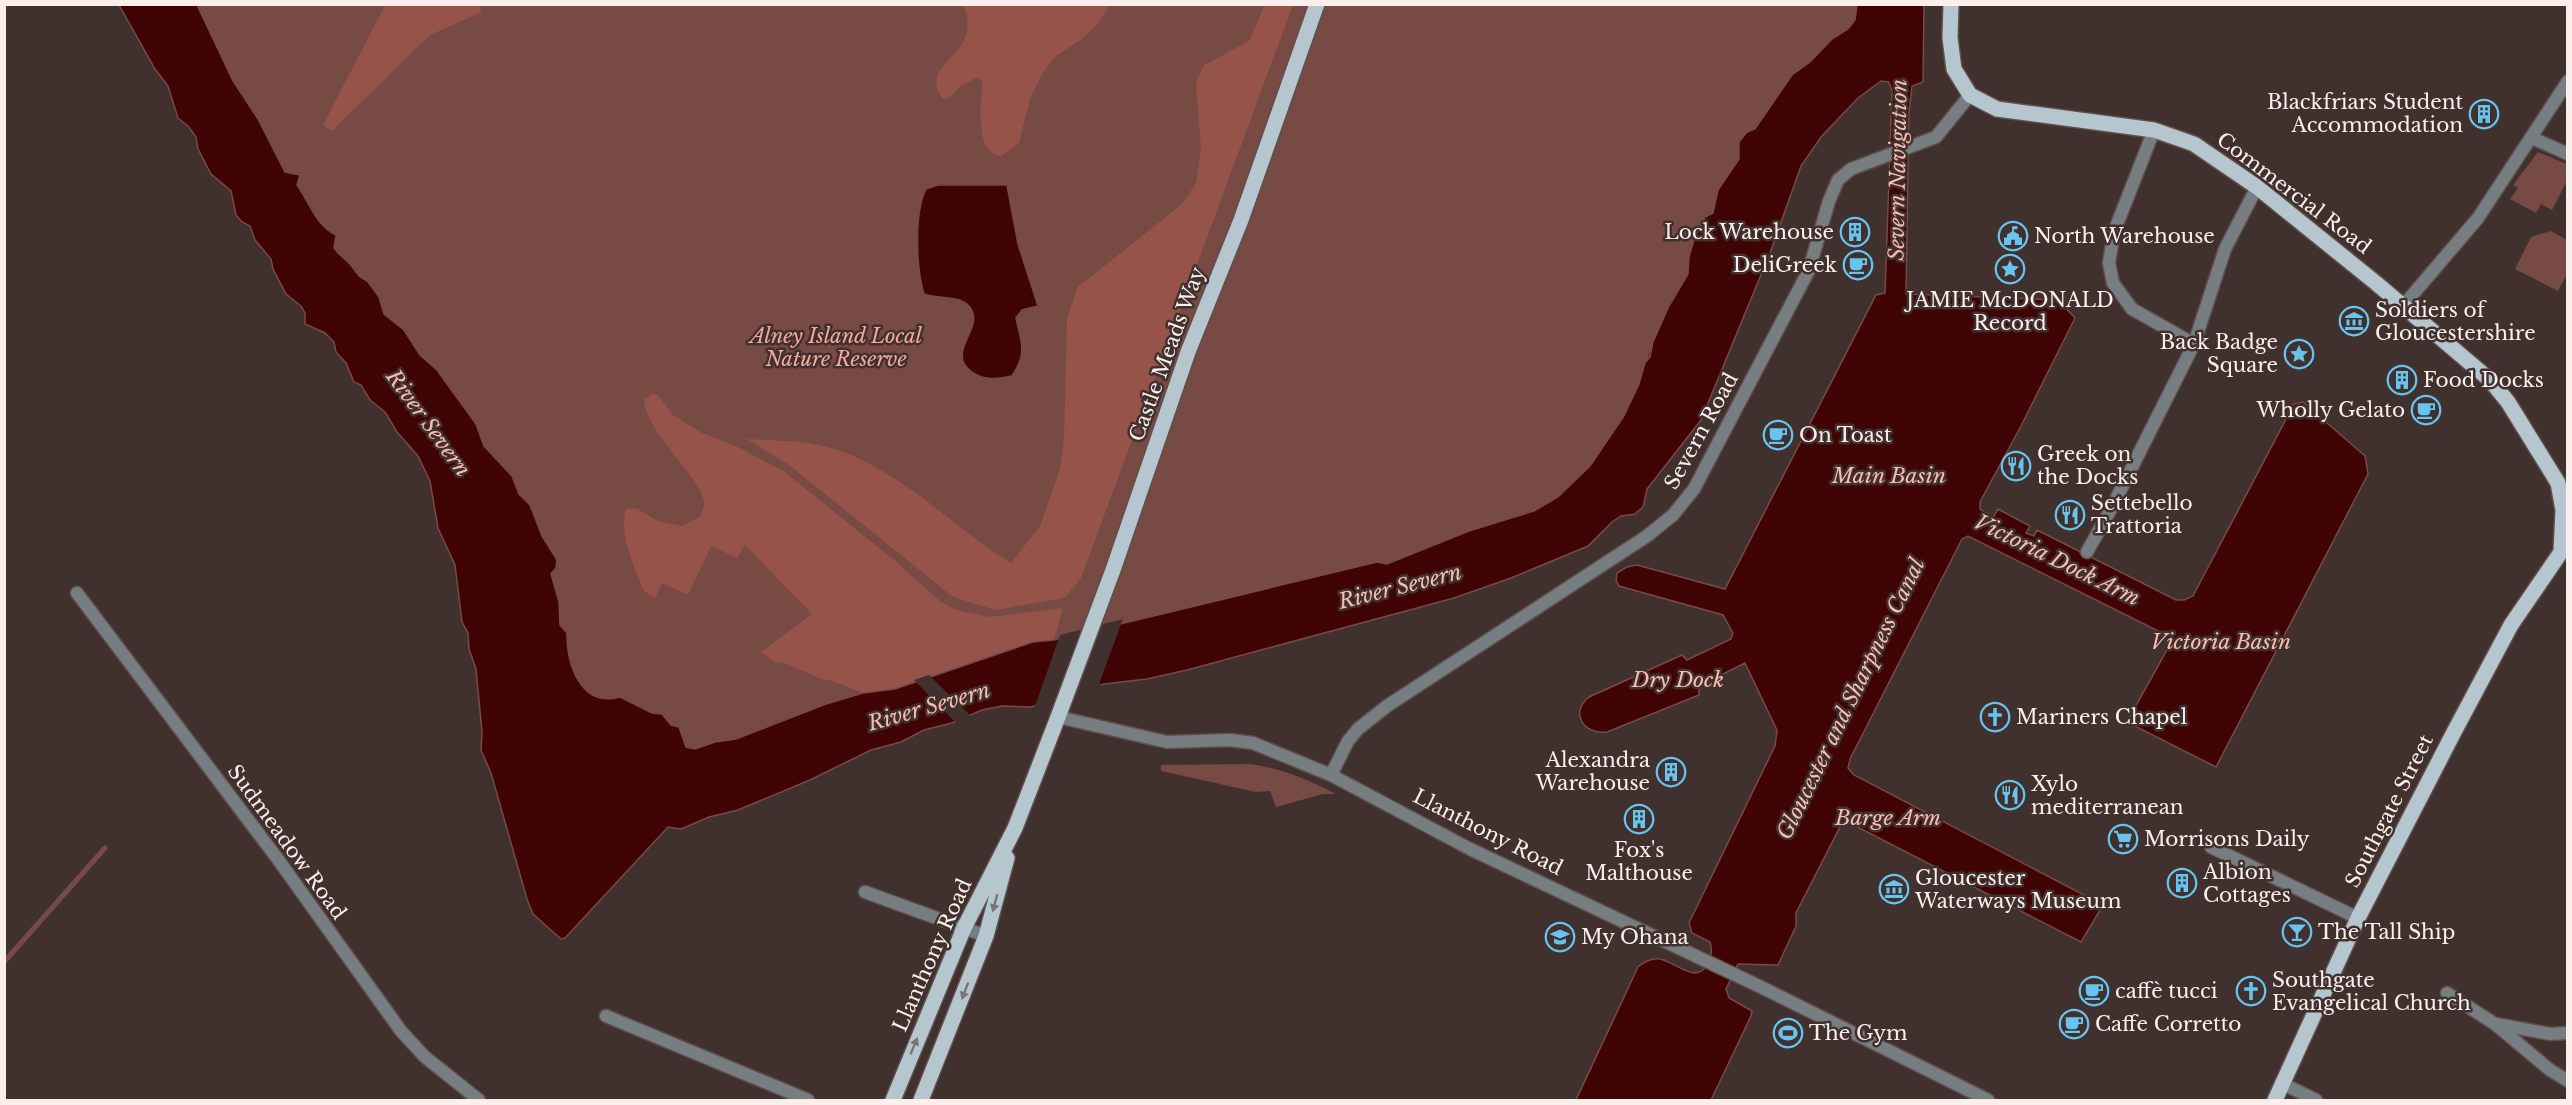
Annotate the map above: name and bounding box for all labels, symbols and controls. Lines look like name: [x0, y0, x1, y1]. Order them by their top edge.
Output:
water label: Severn Navigation: [1883, 79, 1913, 261]
place label: Blackfriars Student Accommodation: [2267, 90, 2463, 137]
building icon: Blackfriars Student Accommodation: [2468, 98, 2500, 130]
street label: Commercial Road: [2212, 127, 2376, 259]
building icon: Lock Warehouse: [1839, 216, 1871, 248]
place label: Lock Warehouse: [1664, 220, 1834, 244]
public building icon: North Warehouse: [1997, 220, 2029, 252]
place label: North Warehouse: [2034, 224, 2215, 248]
cafe icon: DeliGreek: [1842, 249, 1874, 281]
place label: DeliGreek: [1733, 253, 1838, 277]
place icon: JAMIE McDONALD Record: [1994, 253, 2026, 285]
street label: Castle Meads Way: [1124, 263, 1210, 445]
place label: JAMIE McDONALD Record: [1903, 288, 2114, 335]
place label: Soldiers of Gloucestershire: [2375, 298, 2536, 345]
museum icon: Soldiers of Gloucestershire: [2338, 305, 2370, 337]
park label: Alney Island Local Nature Reserve: [747, 324, 923, 371]
place label: Back Badge Square: [2160, 330, 2278, 377]
place icon: Back Badge Square: [2283, 338, 2315, 370]
water label: River Severn: [380, 364, 476, 482]
building icon: Food Docks: [2386, 364, 2418, 396]
place label: Food Docks: [2423, 368, 2544, 392]
street label: Severn Road: [1659, 369, 1743, 493]
cafe icon: Wholly Gelato: [2410, 394, 2442, 426]
place label: Wholly Gelato: [2255, 398, 2405, 422]
cafe icon: On Toast: [1762, 419, 1794, 451]
place label: On Toast: [1799, 423, 1892, 447]
place label: Greek on the Docks: [2037, 442, 2138, 489]
restaurant icon: Greek on the Docks: [2000, 450, 2032, 482]
water label: Main Basin: [1831, 463, 1946, 489]
place label: Settebello Trattoria: [2091, 491, 2193, 538]
restaurant icon: Settebello Trattoria: [2054, 499, 2086, 531]
water label: Victoria Dock Arm: [1970, 509, 2144, 611]
water label: Gloucester and Sharpness Canal: [1771, 554, 1931, 844]
water label: River Severn: [1335, 559, 1464, 615]
water label: Victoria Basin: [2151, 629, 2291, 655]
water label: Dry Dock: [1631, 667, 1724, 693]
water label: River Severn: [864, 677, 993, 737]
church icon: Mariners Chapel: [1979, 701, 2011, 733]
place label: Mariners Chapel: [2016, 705, 2187, 729]
street label: Southgate Street: [2340, 730, 2438, 892]
place label: Alexandra Warehouse: [1535, 748, 1651, 795]
building icon: Alexandra Warehouse: [1655, 756, 1687, 788]
street label: Sudmeadow Road: [223, 760, 351, 924]
place label: Xylo mediterranean: [2031, 772, 2184, 819]
restaurant icon: Xylo mediterranean: [1994, 779, 2026, 811]
street label: Llanthony Road: [1409, 784, 1567, 880]
building icon: Fox's Malthouse: [1623, 803, 1655, 835]
water label: Barge Arm: [1834, 805, 1941, 831]
supermarket icon: Morrisons Daily: [2107, 823, 2139, 855]
place label: Morrisons Daily: [2144, 827, 2310, 851]
place label: Fox's Malthouse: [1585, 838, 1693, 885]
place label: Albion Cottages: [2202, 860, 2291, 907]
place label: Gloucester Waterways Museum: [1914, 866, 2122, 913]
building icon: Albion Cottages: [2166, 867, 2198, 899]
museum icon: Gloucester Waterways Museum: [1878, 873, 1910, 905]
street label: Llanthony Road: [888, 875, 976, 1035]
one-way arrow: [990, 893, 1000, 912]
bar icon: The Tall Ship: [2281, 916, 2313, 948]
place label: The Tall Ship: [2318, 920, 2455, 944]
school or university icon: My Ohana: [1544, 921, 1576, 953]
place label: My Ohana: [1581, 925, 1689, 949]
place label: Southgate Evangelical Church: [2272, 968, 2471, 1015]
cafe icon: caffè tucci: [2078, 975, 2110, 1007]
church icon: Southgate Evangelical Church: [2235, 975, 2267, 1007]
place label: caffè tucci: [2115, 979, 2218, 1003]
one-way arrow: [960, 982, 969, 1000]
cafe icon: Caffe Corretto: [2058, 1008, 2090, 1040]
place label: Caffe Corretto: [2095, 1012, 2241, 1036]
sports icon: The Gym: [1772, 1017, 1804, 1049]
place label: The Gym: [1809, 1021, 1908, 1045]
one-way arrow: [910, 1037, 919, 1055]

